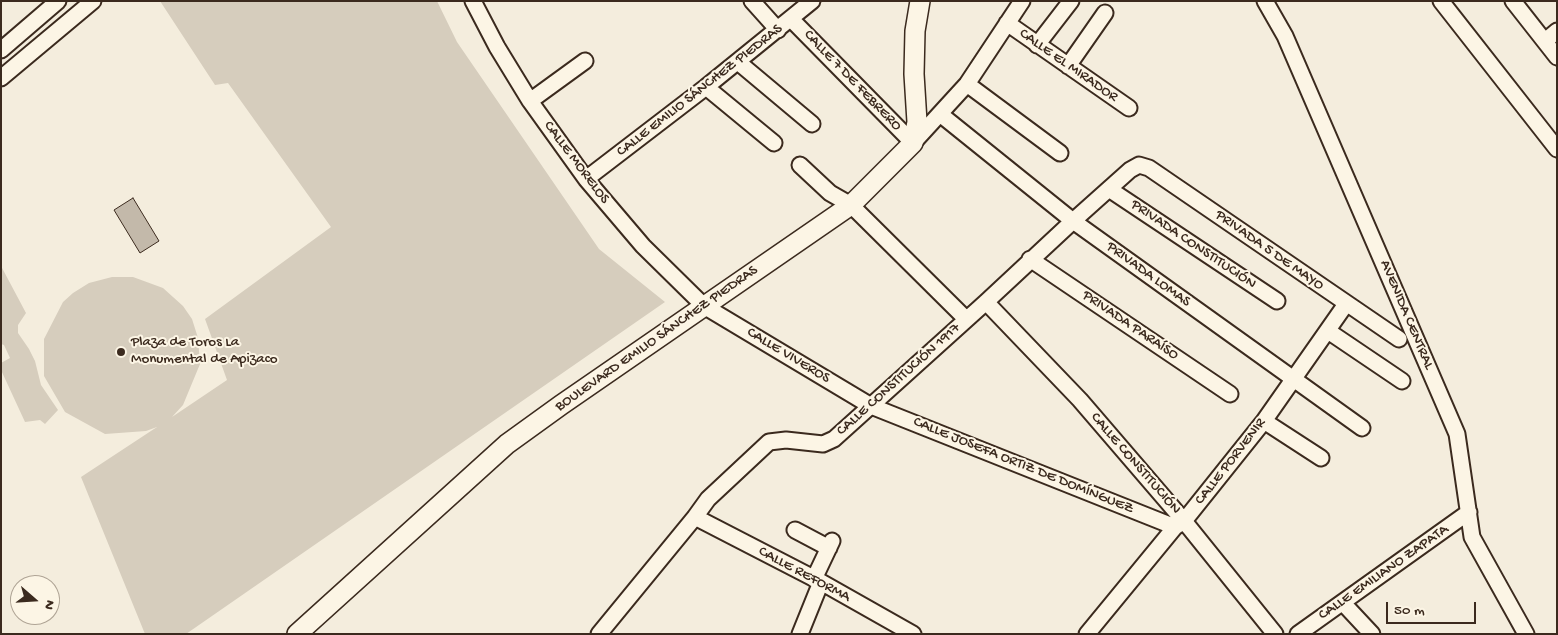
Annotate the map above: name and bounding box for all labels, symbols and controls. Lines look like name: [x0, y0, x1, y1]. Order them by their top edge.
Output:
street label: CALLE EMILIO SÁNCHEZ PIEDRAS: [614, 21, 786, 161]
street label: CALLE EL MIRADOR: [1015, 25, 1121, 107]
street label: CALLE 7 DE FEBRERO: [799, 27, 905, 135]
street label: CALLE MORELOS: [539, 118, 613, 208]
street label: PRIVADA CONSTITUCIÓN: [1127, 196, 1259, 294]
street label: PRIVADA 5 DE MAYO: [1211, 207, 1327, 295]
street label: PRIVADA LOMAS: [1102, 238, 1194, 312]
street label: AVENIDA CENTRAL: [1375, 257, 1437, 373]
street label: BOULEVARD EMILIO SÁNCHEZ PIEDRAS: [552, 262, 762, 416]
street label: PRIVADA PARAÍSO: [1078, 287, 1182, 365]
street label: CALLE CONSTITUCIÓN 1917: [833, 320, 965, 440]
street label: CALLE VIVEROS: [743, 324, 833, 388]
place label: Plaza de Toros La Monumental de Apizaco: [131, 334, 278, 369]
marker: Plaza de Toros La Monumental de Apizaco: [115, 346, 127, 358]
street label: CALLE CONSTITUCIÓN: [1086, 409, 1184, 519]
street label: CALLE JOSEFA ORTIZ DE DOMÍNGUEZ: [910, 413, 1136, 519]
street label: CALLE PORVENIR: [1192, 415, 1270, 509]
street label: CALLE EMILIANO ZAPATA: [1315, 521, 1453, 625]
street label: CALLE REFORMA: [755, 543, 853, 607]
north arrow: [10, 575, 60, 625]
scale bar: [1388, 592, 1478, 624]
text: N: [39, 598, 58, 612]
text: 50 m: [1394, 602, 1425, 620]

